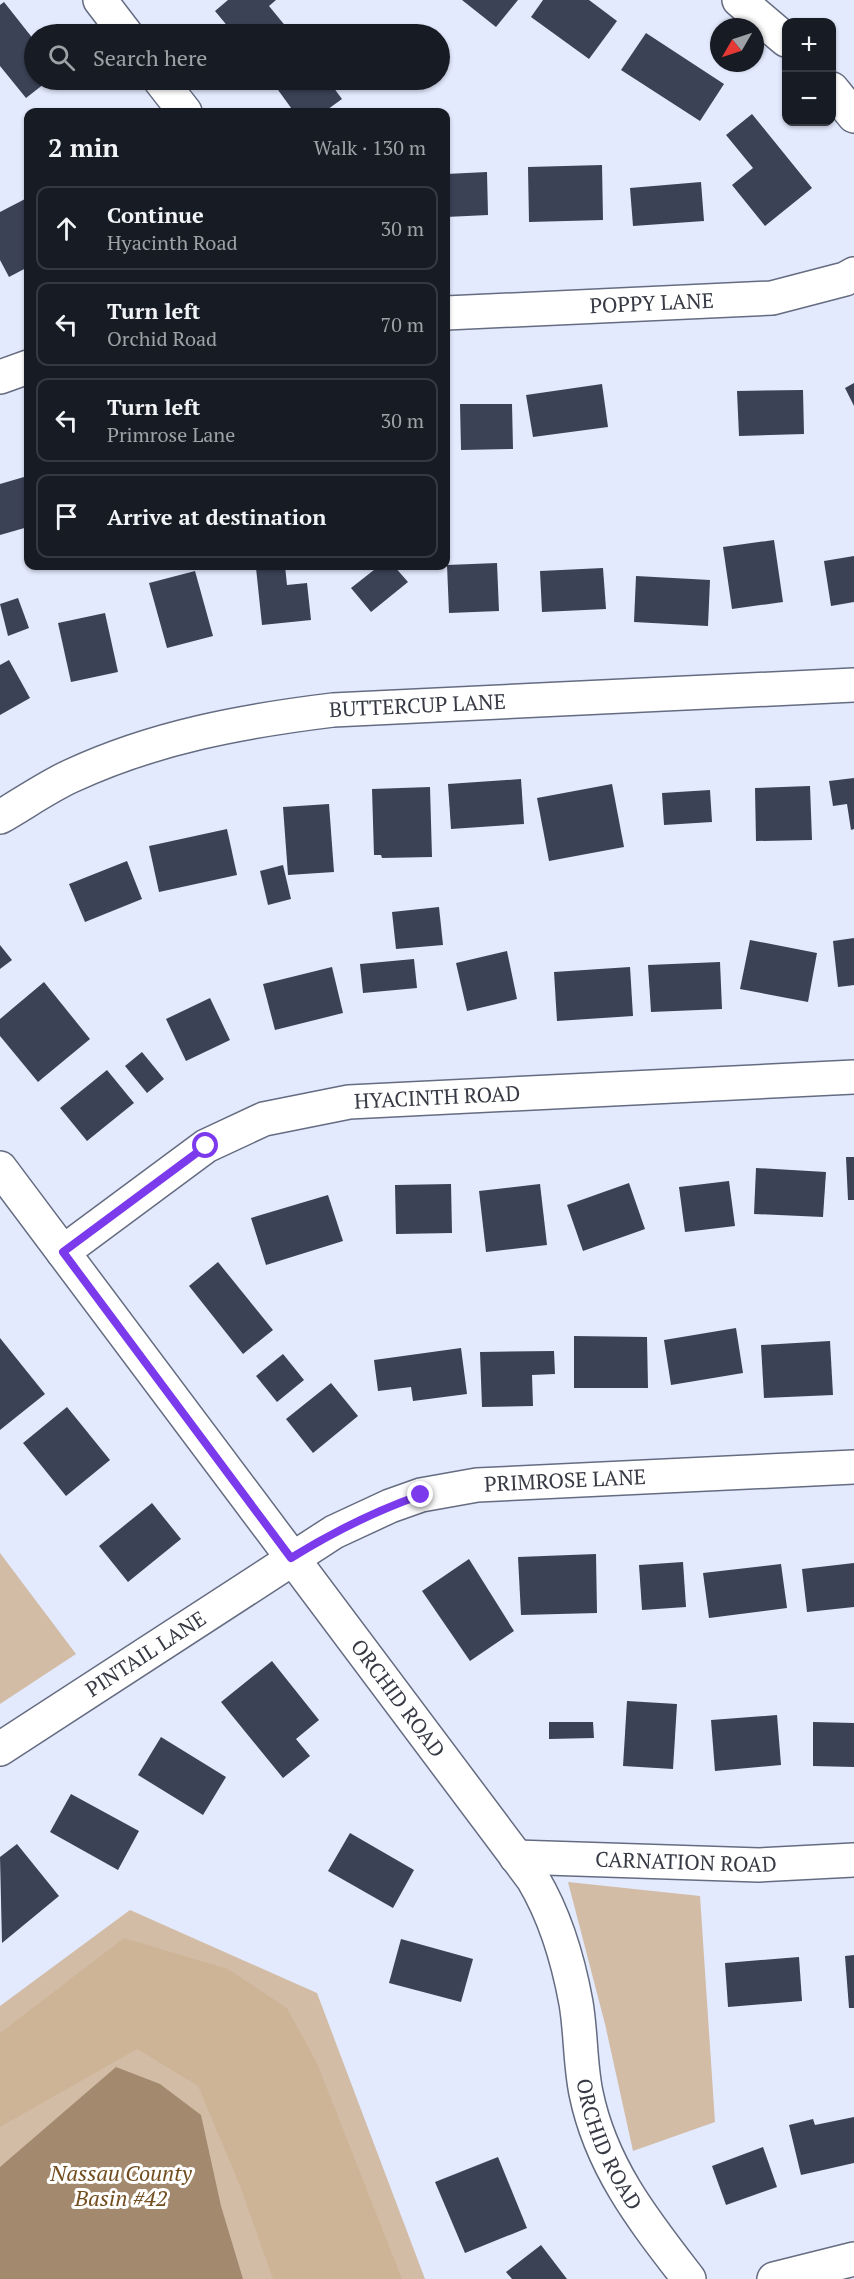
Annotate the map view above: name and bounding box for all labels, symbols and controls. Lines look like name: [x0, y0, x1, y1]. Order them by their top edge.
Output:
north arrow: [710, 18, 764, 72]
map controls: [782, 18, 836, 126]
button: +: [782, 18, 836, 72]
search box: [24, 24, 450, 90]
icon: search: [45, 41, 78, 74]
text: Search here: [93, 43, 207, 72]
button: −: [782, 72, 836, 126]
text: 2 min: [48, 130, 119, 164]
text: Walk · 130 m: [314, 134, 426, 161]
text: Continue: [107, 200, 204, 229]
icon: ahead: [50, 212, 83, 245]
text: 30 m: [381, 215, 424, 242]
text: Hyacinth Road: [107, 229, 238, 256]
street label: POPPY LANE: [589, 286, 714, 319]
text: Turn left: [107, 296, 200, 325]
icon: left: [50, 308, 83, 341]
text: 70 m: [381, 311, 424, 338]
text: Orchid Road: [107, 325, 217, 352]
text: Turn left: [107, 392, 200, 421]
icon: left: [50, 404, 83, 437]
text: 30 m: [381, 407, 424, 434]
text: Primrose Lane: [107, 421, 235, 448]
icon: arrive: [50, 500, 83, 533]
text: Arrive at destination: [107, 502, 326, 531]
street label: BUTTERCUP LANE: [329, 687, 506, 723]
street label: HYACINTH ROAD: [353, 1079, 521, 1115]
route start: [192, 1132, 218, 1158]
street label: PRIMROSE LANE: [483, 1462, 647, 1498]
route end: [407, 1481, 433, 1507]
street label: PINTAIL LANE: [80, 1604, 211, 1703]
street label: ORCHID ROAD: [345, 1633, 452, 1763]
street label: CARNATION ROAD: [595, 1845, 777, 1878]
street label: ORCHID ROAD: [571, 2076, 649, 2215]
water label: Nassau County Basin #42: [49, 2158, 193, 2212]

